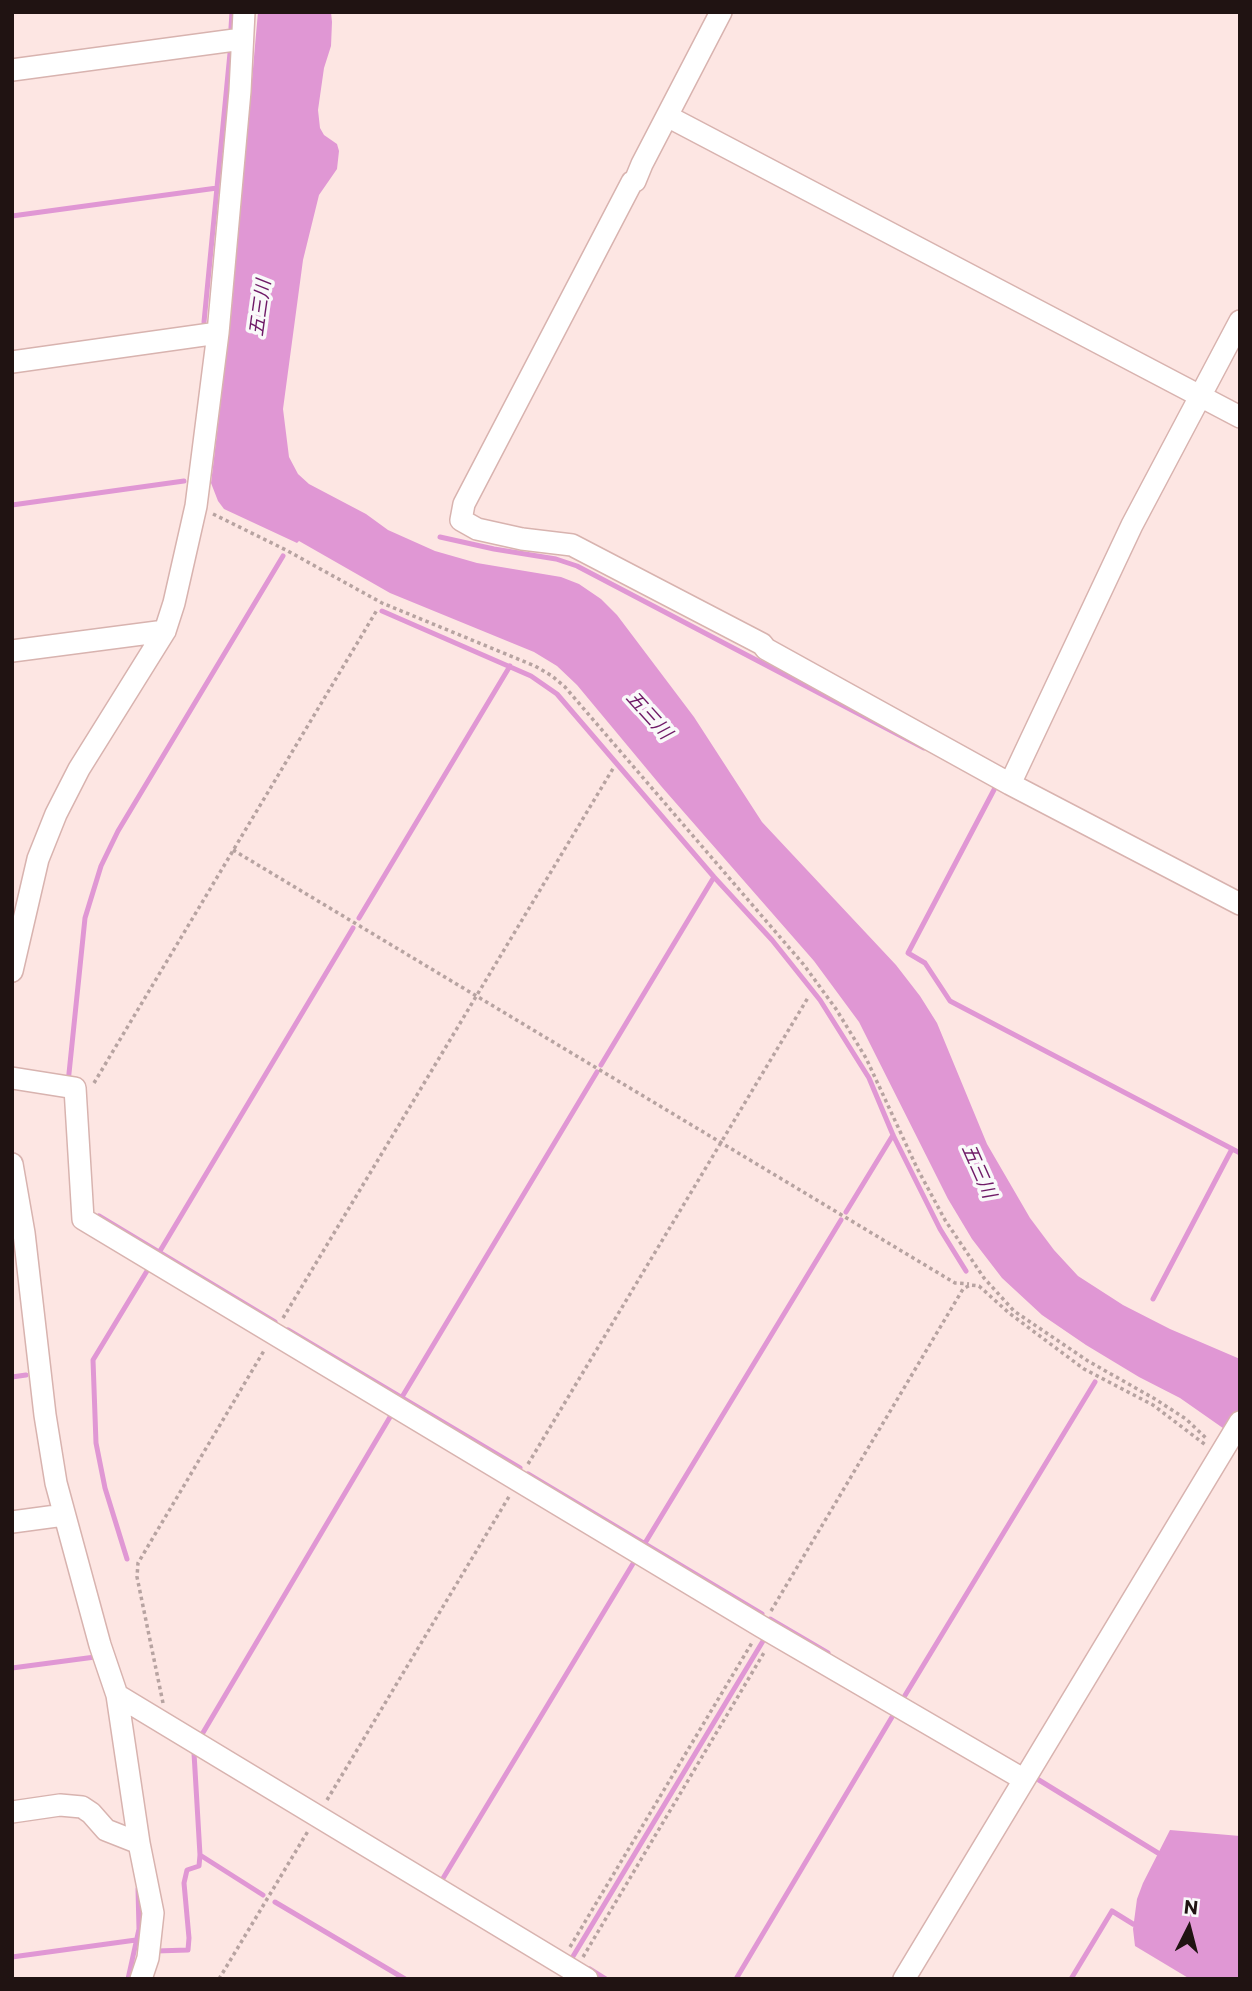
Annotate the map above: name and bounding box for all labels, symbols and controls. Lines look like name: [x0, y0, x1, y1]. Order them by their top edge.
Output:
water label: 五三川: [245, 278, 275, 338]
water label: 五三川: [621, 686, 677, 744]
water label: 五三川: [957, 1140, 1001, 1202]
north arrow: [1154, 1893, 1224, 1963]
text: N: [1183, 1894, 1200, 1919]

